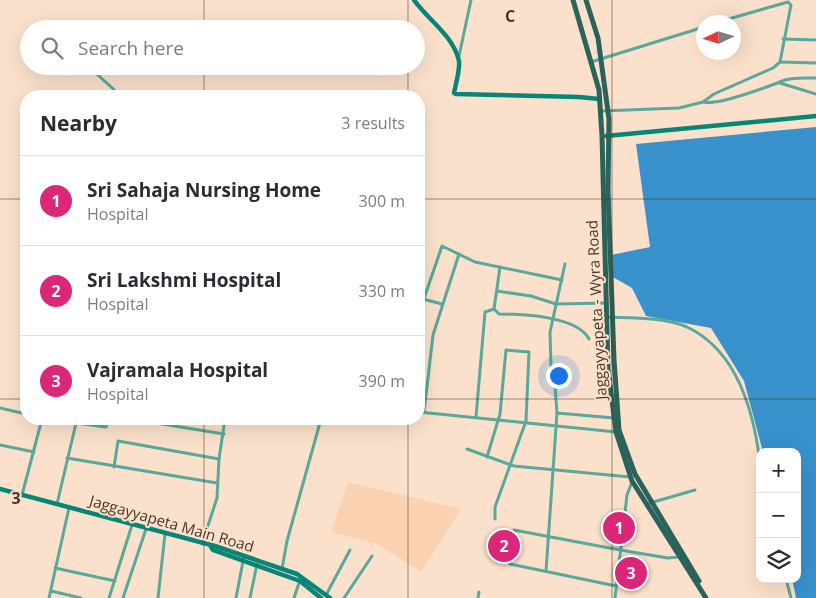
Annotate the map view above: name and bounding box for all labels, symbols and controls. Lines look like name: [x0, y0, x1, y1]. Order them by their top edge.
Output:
text: C: [505, 5, 515, 27]
north arrow: [696, 15, 741, 60]
search box: [20, 20, 425, 75]
icon: search: [38, 34, 66, 62]
text: Search here: [78, 35, 184, 61]
text: Nearby: [40, 109, 117, 137]
text: 3 results: [341, 112, 405, 134]
text: Sri Sahaja Nursing Home: [87, 177, 321, 203]
text: 1: [51, 190, 61, 212]
text: 300 m: [359, 190, 405, 212]
text: Hospital: [87, 203, 149, 225]
street label: Jaggayyapeta - Wyra Road: [581, 220, 611, 402]
text: Sri Lakshmi Hospital: [87, 267, 281, 293]
text: 2: [51, 280, 61, 302]
text: 330 m: [359, 280, 405, 302]
text: Hospital: [87, 293, 149, 315]
text: Vajramala Hospital: [87, 357, 268, 383]
your location: [546, 363, 572, 389]
text: 3: [51, 370, 61, 392]
text: 390 m: [359, 370, 405, 392]
text: Hospital: [87, 383, 149, 405]
map controls: [756, 448, 801, 583]
button: +: [756, 448, 801, 493]
text: 3: [11, 487, 21, 509]
street label: Jaggayyapeta Main Road: [86, 489, 256, 556]
button: −: [756, 493, 801, 538]
pin: 1: [603, 509, 635, 547]
pin: 2: [488, 527, 520, 565]
button: layers: [756, 538, 801, 583]
pin: 3: [615, 554, 647, 592]

